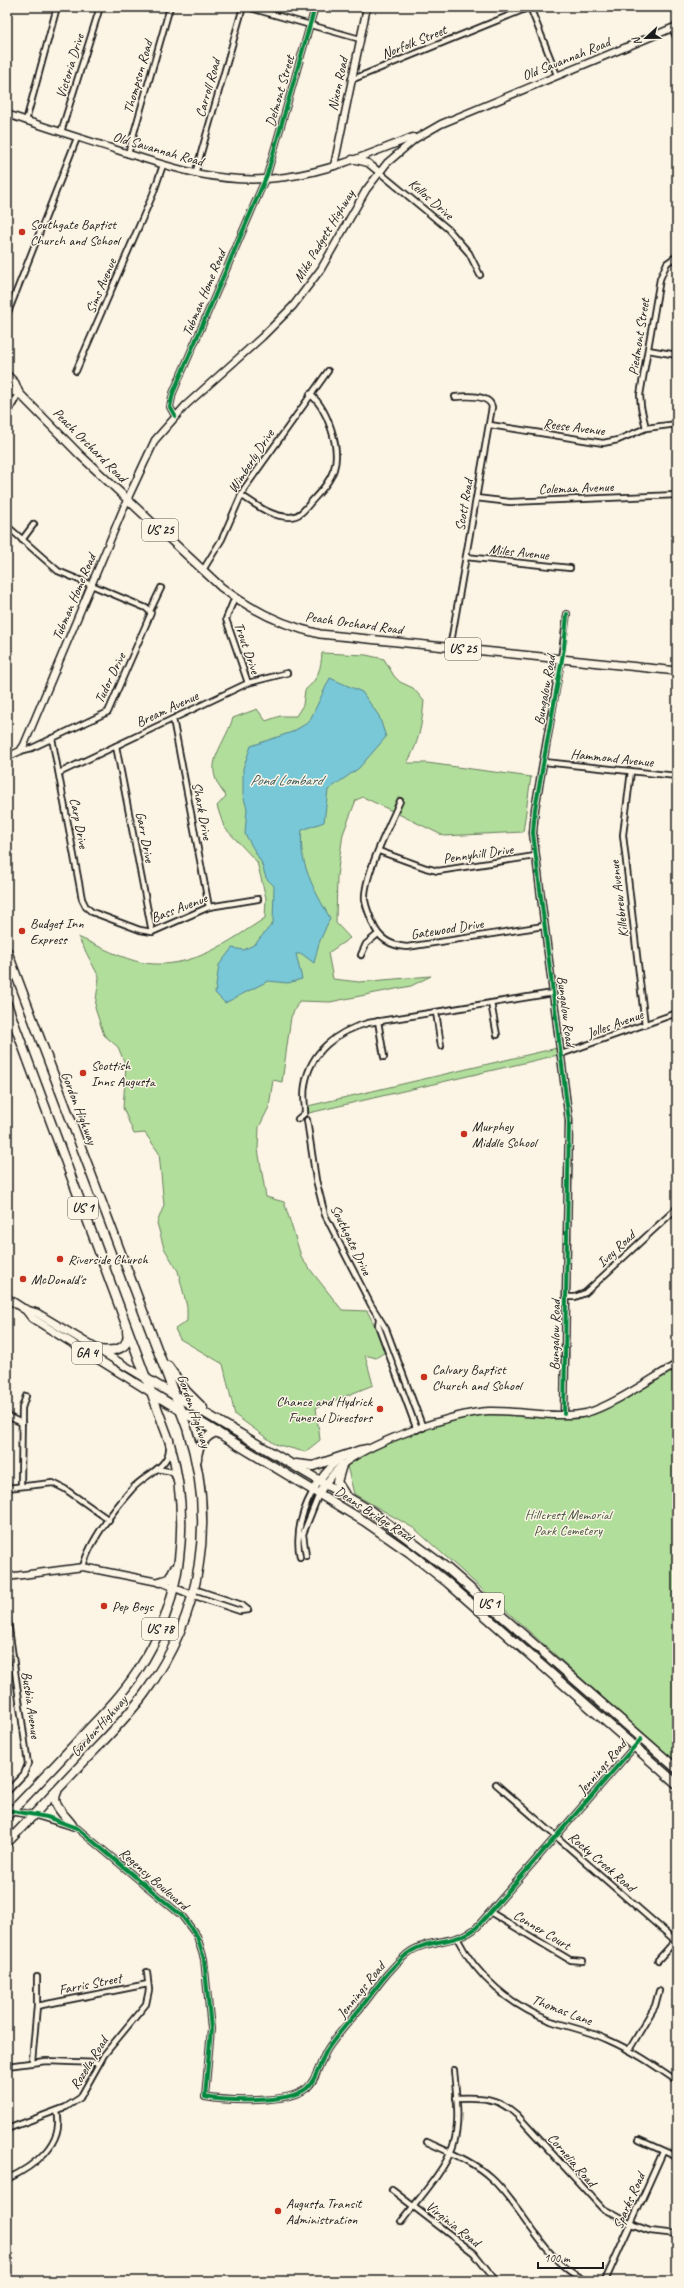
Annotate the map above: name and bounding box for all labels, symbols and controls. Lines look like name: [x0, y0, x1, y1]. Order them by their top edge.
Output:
north arrow: [626, 18, 666, 58]
street label: Norfolk Street: [379, 21, 450, 63]
street label: Victoria Drive: [52, 30, 88, 100]
street label: Old Savannah Road: [520, 33, 615, 84]
text: N: [628, 34, 644, 48]
street label: Thompson Road: [119, 36, 157, 116]
street label: Delmont Street: [262, 52, 299, 129]
street label: Nixon Road: [324, 53, 352, 112]
street label: Carroll Road: [192, 55, 225, 119]
street label: Old Savannah Road: [111, 128, 207, 171]
street label: Kellos Drive: [405, 175, 458, 224]
street label: Mike Padgett Highway: [290, 186, 359, 285]
place label: Southgate Baptist Church and School: [30, 216, 122, 249]
marker: Southgate Baptist Church and School: [17, 227, 27, 237]
street label: Tubman Home Road: [178, 245, 231, 339]
street label: Sims Avenue: [82, 255, 121, 316]
street label: Piedmont Street: [625, 296, 654, 377]
street label: Peach Orchard Road: [49, 404, 132, 487]
street label: Reese Avenue: [542, 415, 607, 439]
street label: Wimberly Drive: [224, 425, 279, 496]
street label: Scott Road: [451, 475, 477, 532]
street label: Coleman Avenue: [538, 478, 615, 498]
road number: US 25: [142, 519, 178, 541]
street label: Miles Avenue: [488, 540, 551, 564]
street label: Tubman Home Road: [48, 549, 101, 643]
street label: Peach Orchard Road: [304, 608, 406, 639]
street label: Trout Drive: [230, 620, 264, 677]
road number: US 25: [445, 638, 481, 660]
street label: Tudor Drive: [90, 649, 130, 706]
street label: Bungalow Road: [530, 651, 560, 726]
street label: Bream Avenue: [133, 687, 202, 731]
street label: Hammond Avenue: [570, 745, 655, 771]
water label: Pond Lombard: [250, 771, 327, 790]
street label: Shark Drive: [188, 781, 216, 843]
street label: Carp Drive: [66, 796, 93, 851]
street label: Garr Drive: [132, 810, 159, 865]
street label: Pennyhill Drive: [442, 840, 515, 867]
street label: Killebrew Avenue: [606, 858, 632, 939]
street label: Bass Avenue: [149, 889, 211, 926]
place label: Budget Inn Express: [30, 915, 84, 948]
street label: Gatewood Drive: [410, 915, 486, 943]
marker: Budget Inn Express: [17, 926, 27, 936]
street label: Bungalow Road: [553, 975, 579, 1050]
street label: Jolles Avenue: [584, 1005, 647, 1042]
place label: Scottish Inns Augusta: [91, 1057, 156, 1090]
marker: Scottish Inns Augusta: [78, 1068, 88, 1078]
street label: Gordon Highway: [57, 1069, 101, 1148]
place label: Murphey Middle School: [472, 1118, 539, 1151]
marker: Murphey Middle School: [459, 1129, 469, 1139]
road number: US 1: [68, 1197, 98, 1219]
street label: Southgate Drive: [327, 1202, 376, 1279]
street label: Ivey Road: [593, 1225, 641, 1271]
place label: Riverside Church: [68, 1251, 148, 1268]
marker: Riverside Church: [55, 1254, 65, 1264]
place label: McDonald's: [31, 1271, 87, 1288]
marker: McDonald's: [18, 1274, 28, 1284]
street label: Bungalow Road: [546, 1297, 564, 1371]
road number: GA 4: [72, 1342, 102, 1364]
place label: Calvary Baptist Church and School: [432, 1361, 524, 1394]
street label: Gordon Highway: [173, 1372, 215, 1451]
marker: Calvary Baptist Church and School: [419, 1372, 429, 1382]
place label: Chance and Hydrick Funeral Directors: [276, 1393, 374, 1426]
marker: Chance and Hydrick Funeral Directors: [375, 1404, 385, 1414]
street label: Deans Bridge Road: [332, 1482, 418, 1547]
park label: Hillcrest Memorial Park Cemetery: [525, 1506, 614, 1539]
road number: US 1: [474, 1593, 504, 1615]
place label: Pep Boys: [112, 1598, 154, 1615]
marker: Pep Boys: [99, 1601, 109, 1611]
road number: US 78: [142, 1618, 178, 1640]
street label: Busbia Avenue: [18, 1670, 44, 1741]
street label: Gordon Highway: [67, 1691, 132, 1760]
street label: Jennings Road: [573, 1734, 632, 1799]
street label: Rocky Creek Road: [565, 1828, 641, 1897]
street label: Regency Boulevard: [116, 1844, 194, 1915]
street label: Conner Court: [510, 1906, 575, 1954]
street label: Jennings Road: [333, 1957, 390, 2022]
street label: Farris Street: [57, 1969, 125, 1998]
street label: Thomas Lane: [530, 1991, 596, 2030]
street label: Rozella Road: [66, 2032, 113, 2092]
street label: Cornelia Road: [544, 2130, 602, 2192]
street label: Sparks Road: [609, 2168, 650, 2232]
place label: Augusta Transit Administration: [286, 2195, 363, 2228]
street label: Virginia Road: [423, 2198, 485, 2252]
marker: Augusta Transit Administration: [273, 2206, 283, 2216]
scale bar: [538, 2244, 603, 2270]
text: 100 m: [544, 2250, 571, 2266]

